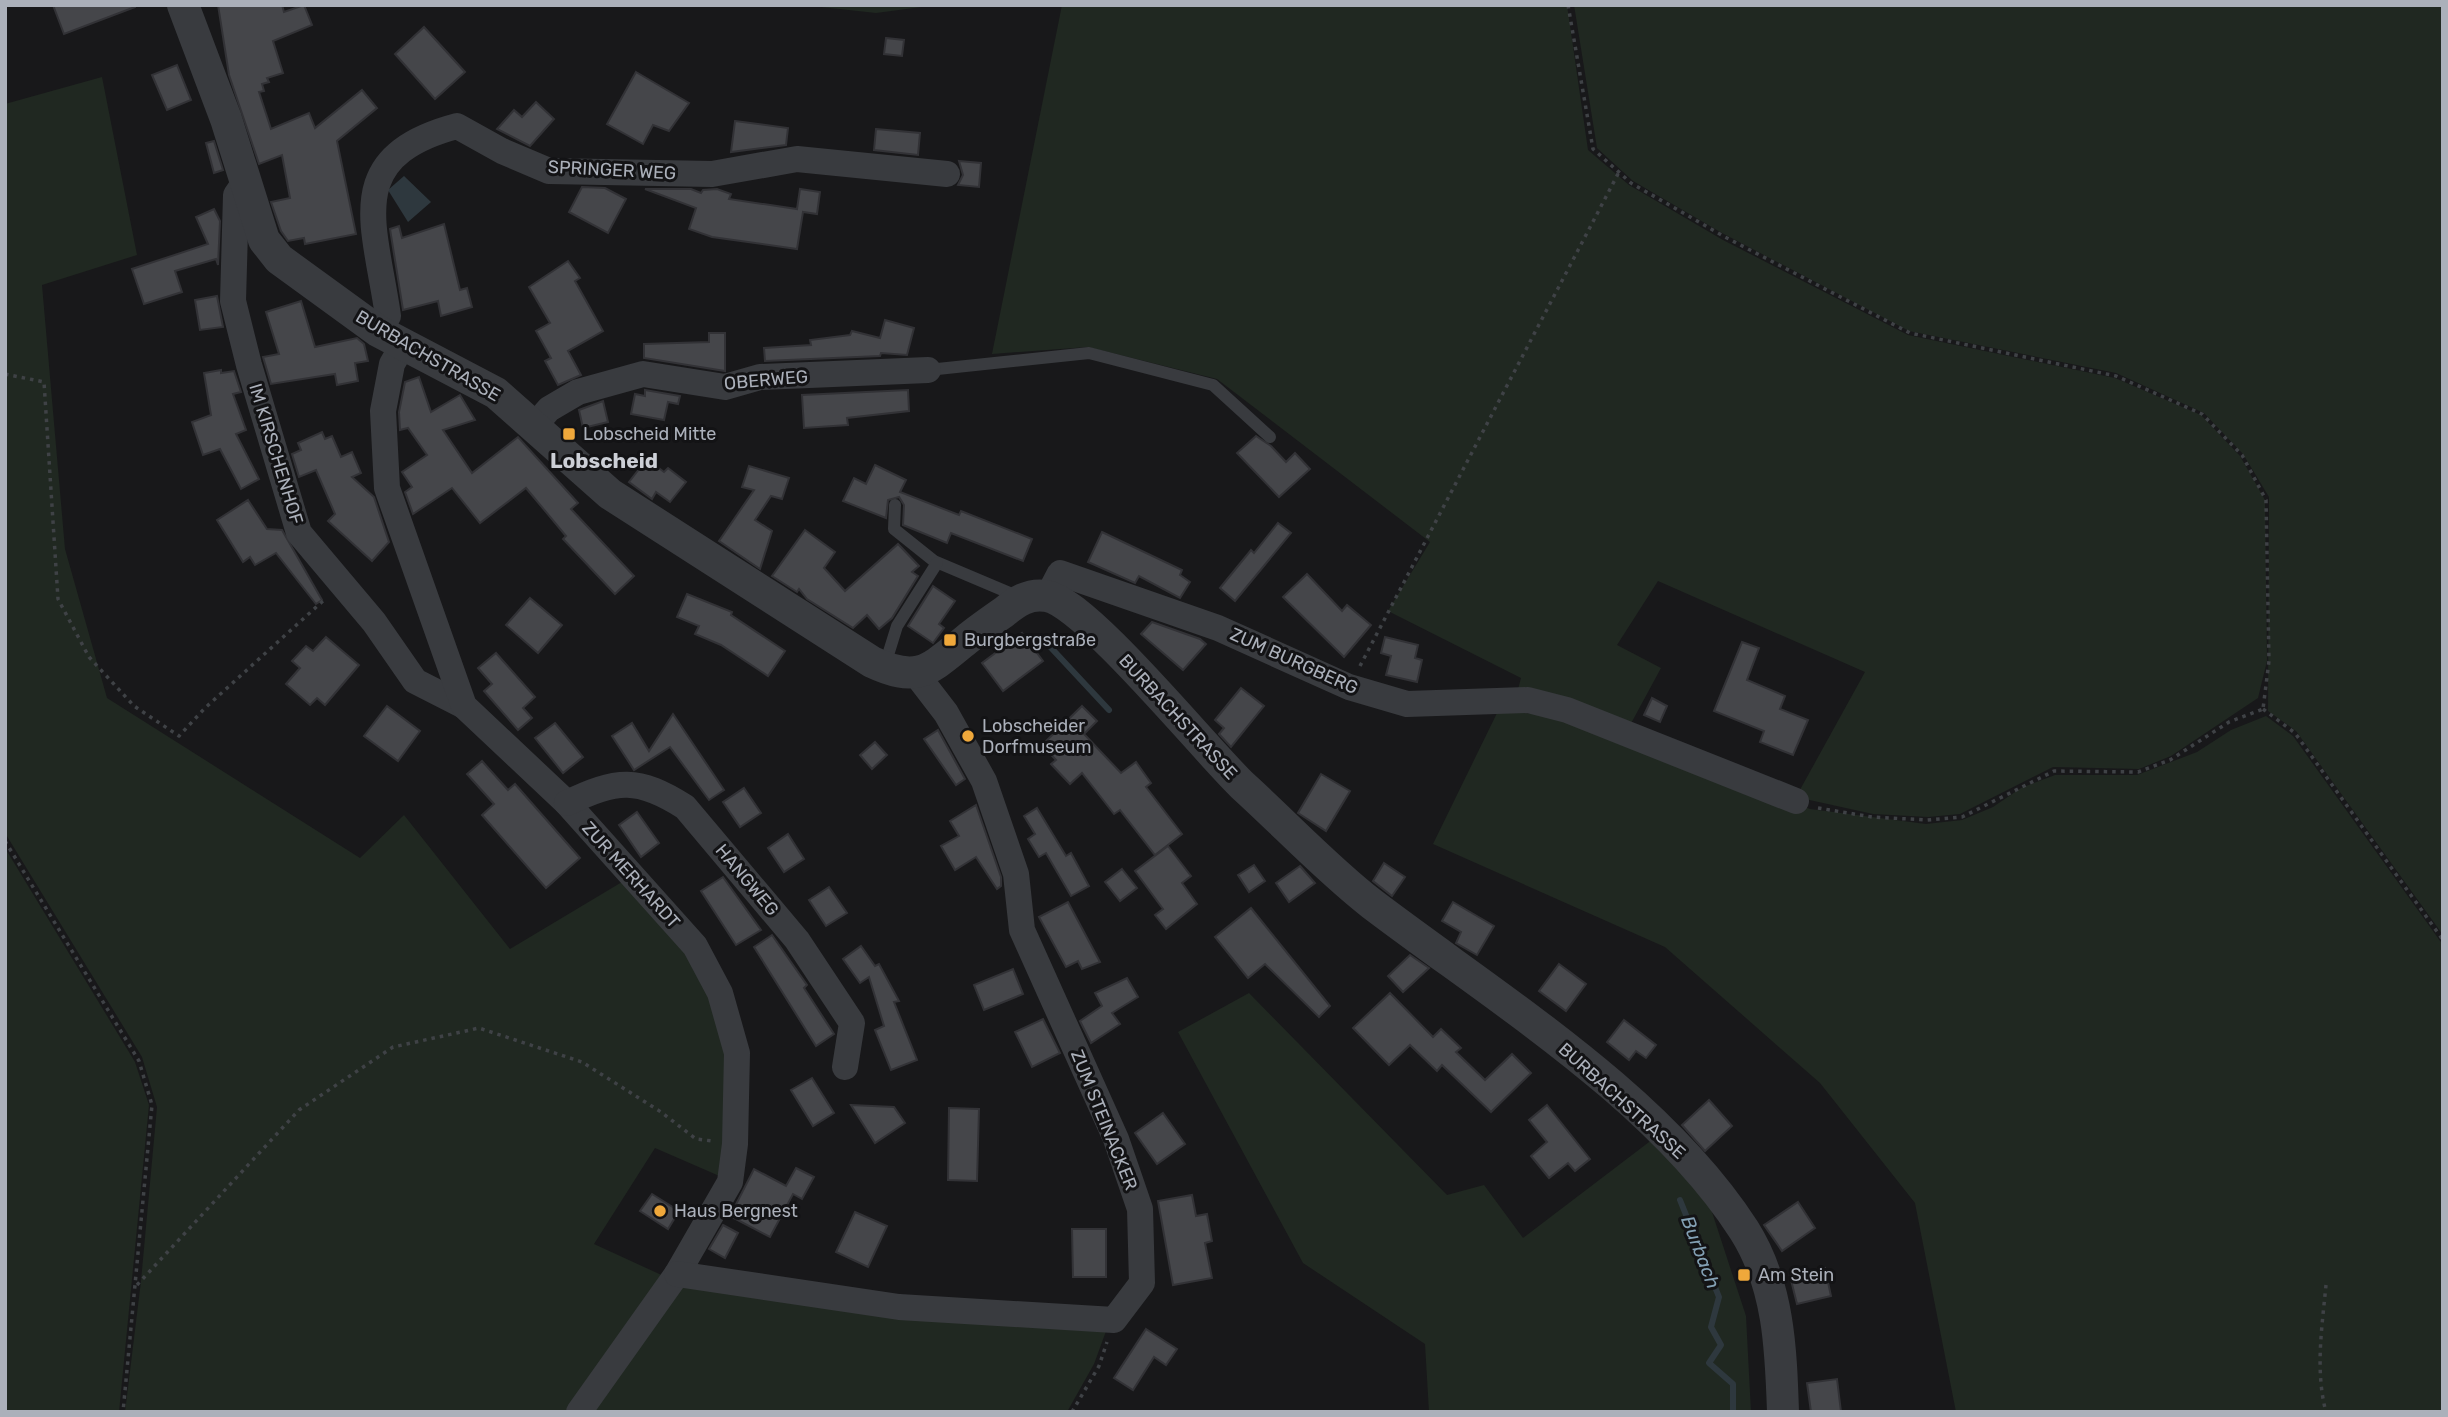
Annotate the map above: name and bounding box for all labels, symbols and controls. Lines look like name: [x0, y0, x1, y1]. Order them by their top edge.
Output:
street label: SPRINGER WEG: [547, 156, 677, 184]
street label: BURBACHSTRASSE: [352, 306, 504, 406]
street label: OBERWEG: [723, 365, 809, 395]
street label: IM KIRSCHENHOF: [244, 381, 308, 527]
place label: Lobscheid Mitte: [583, 423, 716, 445]
marker: Lobscheid Mitte: [561, 426, 577, 442]
district label: Lobscheid: [550, 448, 658, 473]
street label: ZUM BURGBERG: [1227, 623, 1361, 699]
place label: Burgbergstraße: [964, 629, 1096, 651]
marker: Burgbergstraße: [942, 632, 958, 648]
street label: BURBACHSTRASSE: [1114, 650, 1242, 784]
place label: Lobscheider Dorfmuseum: [982, 715, 1091, 758]
marker: Lobscheider Dorfmuseum: [960, 728, 976, 744]
street label: ZUR MERHARDT: [577, 817, 685, 933]
street label: HANGWEG: [711, 840, 783, 920]
street label: BURBACHSTRASSE: [1554, 1038, 1690, 1164]
street label: ZUM STEINACKER: [1066, 1047, 1142, 1194]
place label: Haus Bergnest: [674, 1200, 798, 1222]
marker: Haus Bergnest: [652, 1203, 668, 1219]
water label: Burbach: [1676, 1213, 1725, 1292]
place label: Am Stein: [1758, 1264, 1834, 1286]
marker: Am Stein: [1736, 1267, 1752, 1283]

